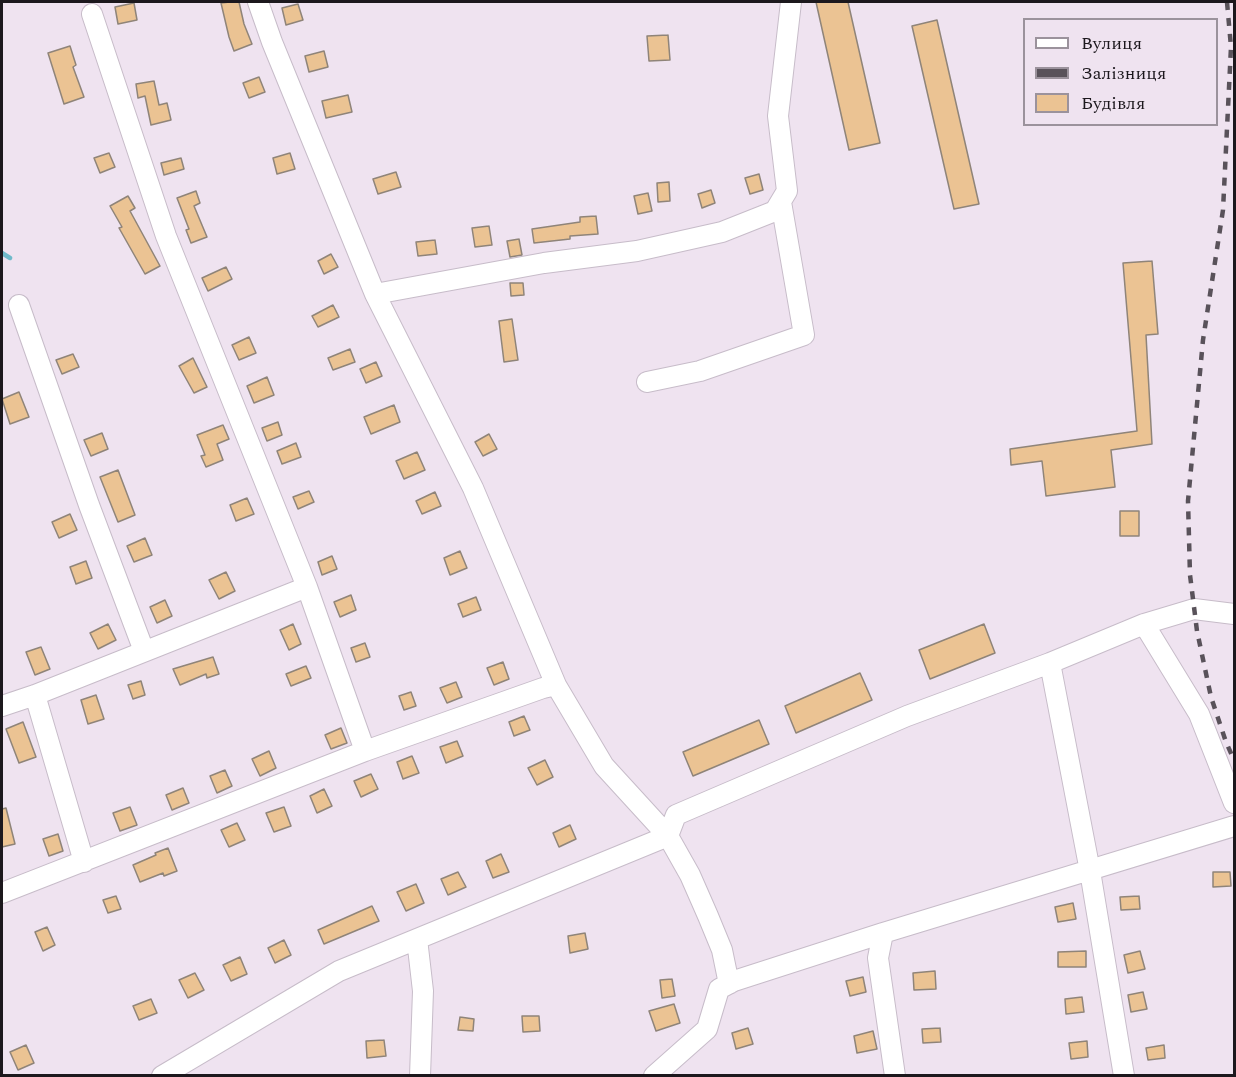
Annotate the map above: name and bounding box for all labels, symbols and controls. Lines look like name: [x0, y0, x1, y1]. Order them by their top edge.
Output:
legend: [1023, 18, 1218, 126]
text: Вулиця: [1081, 30, 1142, 57]
text: Залізниця: [1081, 60, 1166, 87]
text: Будівля: [1081, 90, 1145, 117]

